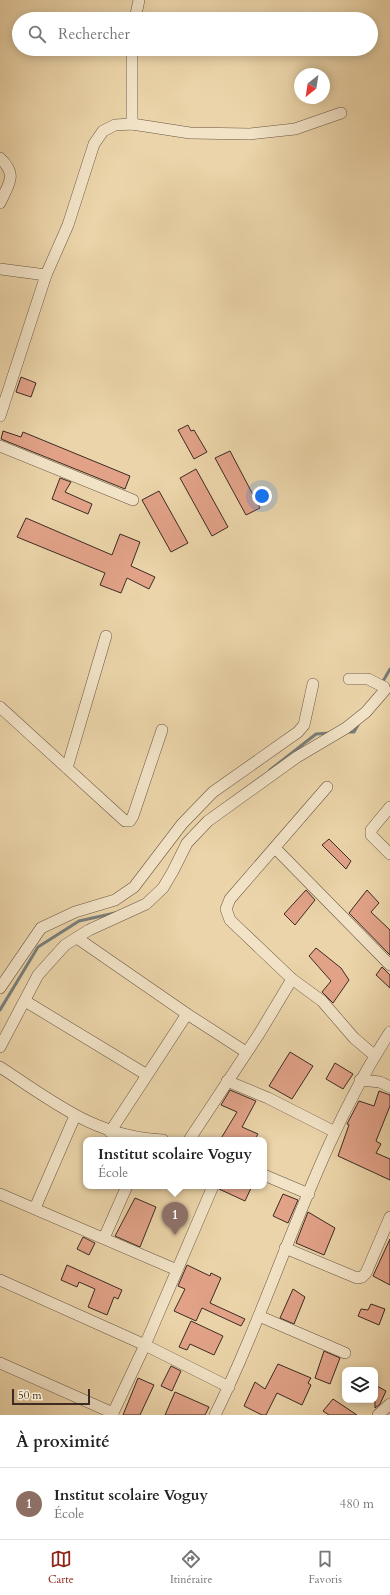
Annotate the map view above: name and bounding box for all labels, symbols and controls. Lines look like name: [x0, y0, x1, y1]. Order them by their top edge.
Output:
search box: [12, 12, 378, 56]
icon: search: [26, 23, 48, 45]
text: Rechercher: [58, 24, 130, 44]
north arrow: [294, 68, 330, 104]
your location: [252, 486, 272, 506]
popup: [83, 1137, 267, 1189]
text: Institut scolaire Voguy: [98, 1144, 252, 1164]
text: École: [98, 1164, 128, 1182]
pin: 1: [162, 1202, 188, 1235]
map controls: [342, 1367, 378, 1403]
button: layers: [342, 1367, 378, 1403]
scale bar: [12, 1387, 90, 1406]
text: 50 m: [18, 1388, 42, 1403]
text: À proximité: [16, 1430, 110, 1453]
text: Institut scolaire Voguy: [54, 1485, 208, 1505]
text: 1: [26, 1495, 32, 1513]
text: 480 m: [340, 1495, 374, 1513]
text: École: [54, 1505, 84, 1523]
tab: Carte: [48, 1548, 74, 1587]
tab: Itinéraire: [170, 1548, 212, 1587]
tab: Favoris: [309, 1548, 342, 1587]

